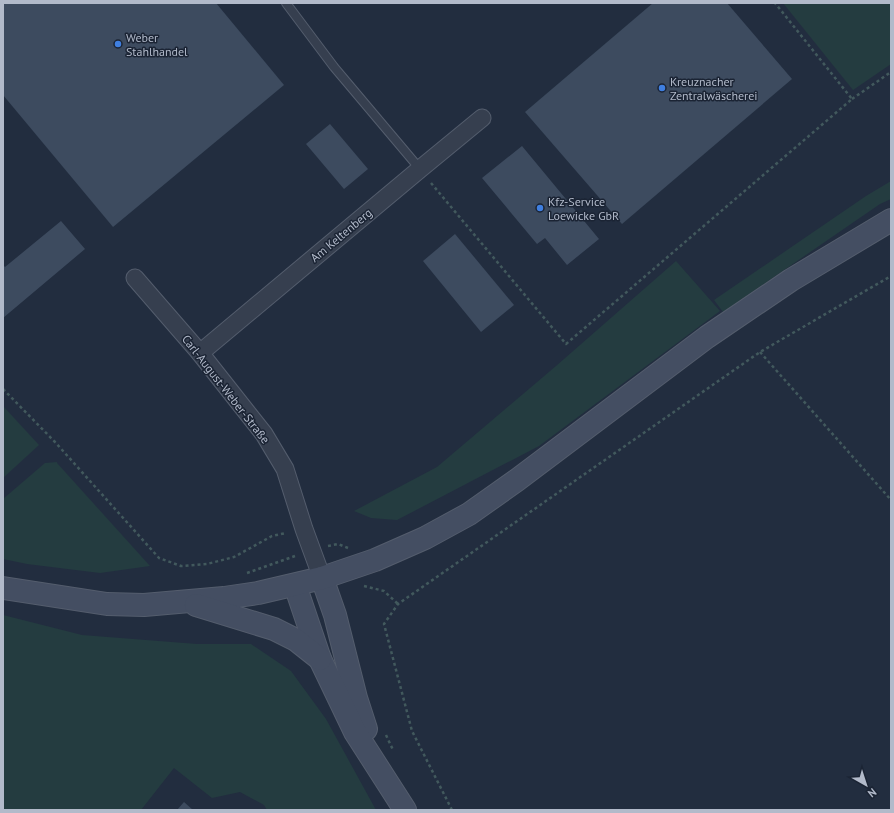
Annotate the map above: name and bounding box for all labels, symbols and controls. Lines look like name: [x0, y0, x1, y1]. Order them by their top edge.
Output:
place label: Weber Stahlhandel: [126, 30, 188, 59]
marker: Weber Stahlhandel: [113, 39, 123, 49]
place label: Kreuznacher Zentralwäscherei: [670, 74, 757, 103]
marker: Kreuznacher Zentralwäscherei: [657, 83, 667, 93]
place label: Kfz-Service Loewicke GbR: [548, 194, 619, 223]
marker: Kfz-Service Loewicke GbR: [535, 203, 545, 213]
street label: Am Keltenberg: [307, 205, 375, 265]
street label: Carl-August-Weber-Straße: [179, 332, 273, 446]
north arrow: [846, 765, 886, 805]
text: N: [865, 785, 880, 800]

